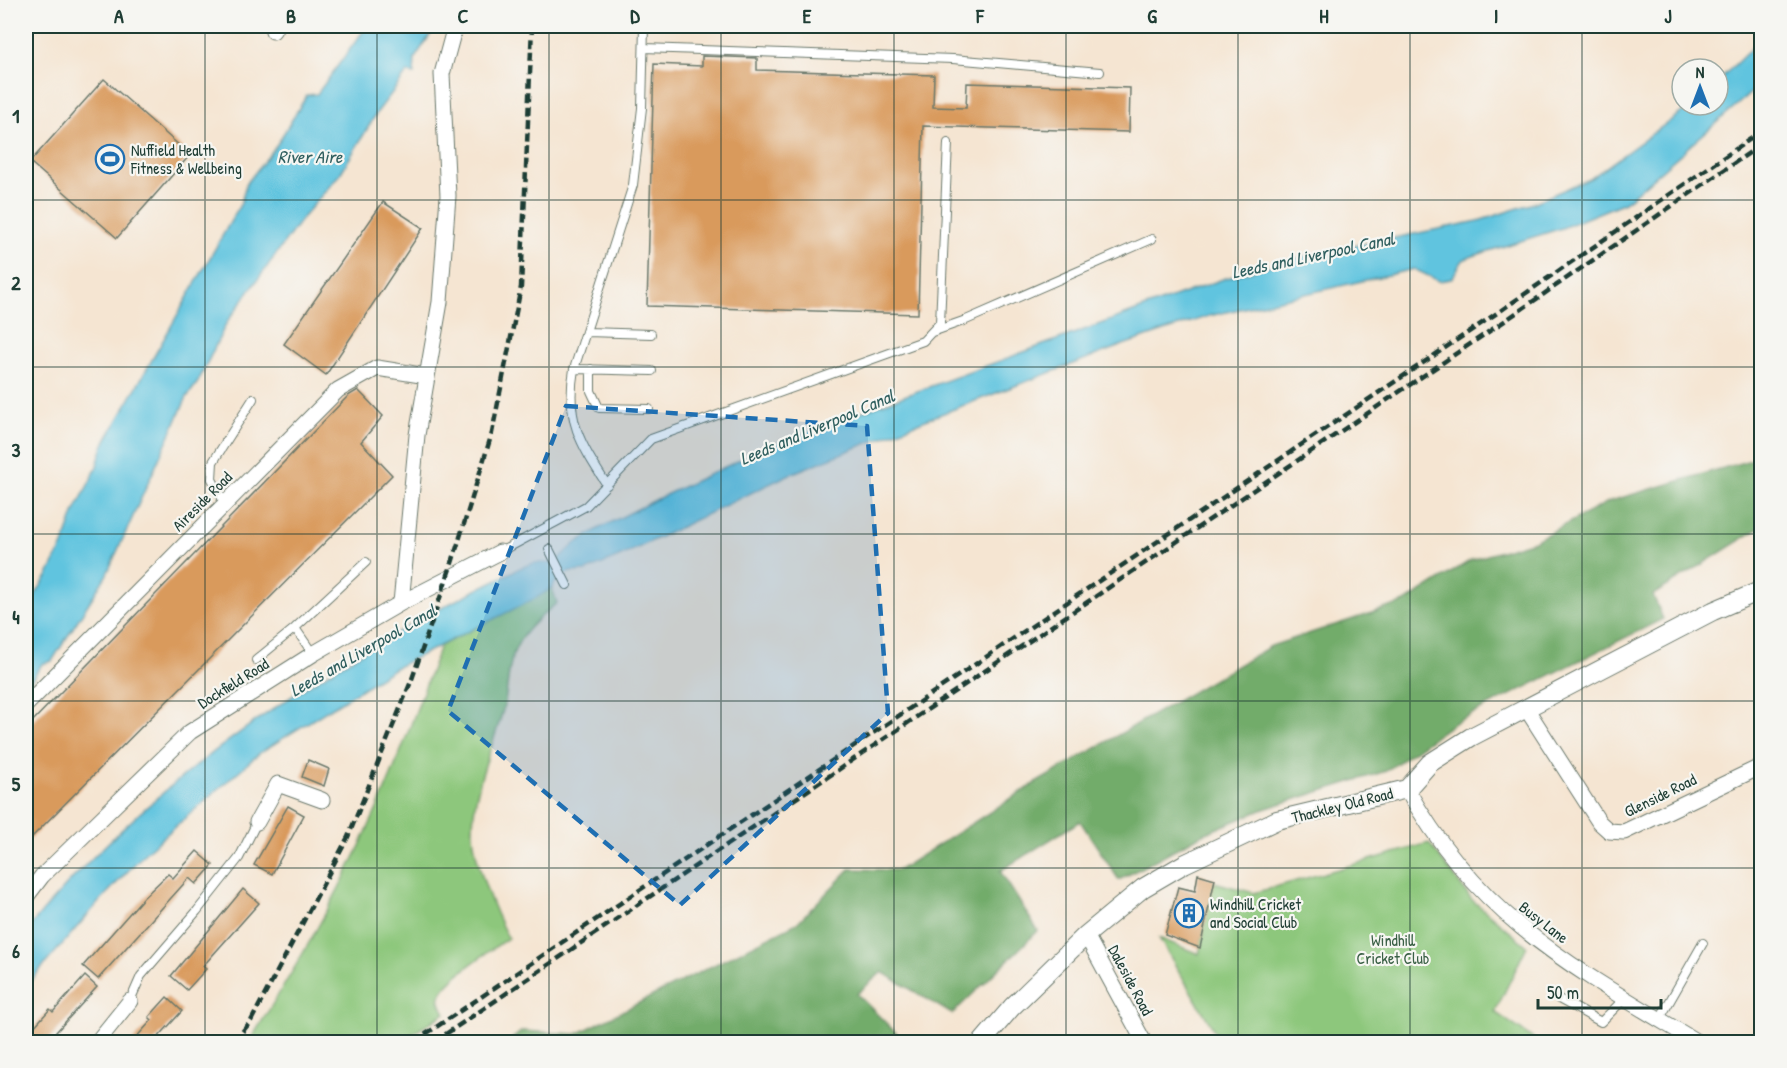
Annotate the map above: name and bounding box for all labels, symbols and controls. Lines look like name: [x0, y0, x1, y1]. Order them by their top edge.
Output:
text: A: [114, 2, 124, 29]
text: B: [286, 2, 296, 29]
text: C: [458, 2, 469, 29]
text: D: [630, 2, 640, 29]
text: E: [803, 2, 812, 29]
text: F: [975, 2, 985, 29]
text: G: [1147, 2, 1157, 29]
text: H: [1319, 2, 1329, 29]
text: I: [1494, 2, 1498, 29]
text: J: [1664, 2, 1672, 29]
north arrow: [1670, 57, 1730, 117]
text: N: [1696, 61, 1705, 83]
text: 1: [12, 102, 20, 129]
place label: Nuffield Health Fitness & Wellbeing: [130, 139, 242, 179]
sports icon: Nuffield Health Fitness & Wellbeing: [94, 143, 126, 175]
water label: River Aire: [278, 144, 343, 169]
water label: Leeds and Liverpool Canal: [1229, 225, 1398, 284]
text: 2: [11, 269, 21, 296]
water label: Leeds and Liverpool Canal: [736, 383, 899, 471]
text: 3: [12, 436, 21, 463]
street label: Aireside Road: [167, 466, 237, 536]
water label: Leeds and Liverpool Canal: [285, 597, 442, 702]
text: 4: [12, 603, 20, 630]
street label: Dockfield Road: [193, 652, 273, 714]
street label: Glenside Road: [1620, 768, 1700, 822]
text: 5: [12, 770, 21, 797]
street label: Thackley Old Road: [1289, 782, 1395, 828]
place label: Windhill Cricket and Social Club: [1210, 893, 1302, 933]
street label: Busy Lane: [1515, 896, 1574, 949]
building icon: Windhill Cricket and Social Club: [1173, 897, 1205, 929]
park label: Windhill Cricket Club: [1357, 929, 1429, 969]
text: 6: [12, 937, 20, 964]
street label: Daleside Road: [1103, 941, 1159, 1019]
scale bar: [1538, 972, 1661, 1010]
text: 50 m: [1547, 980, 1579, 1005]

